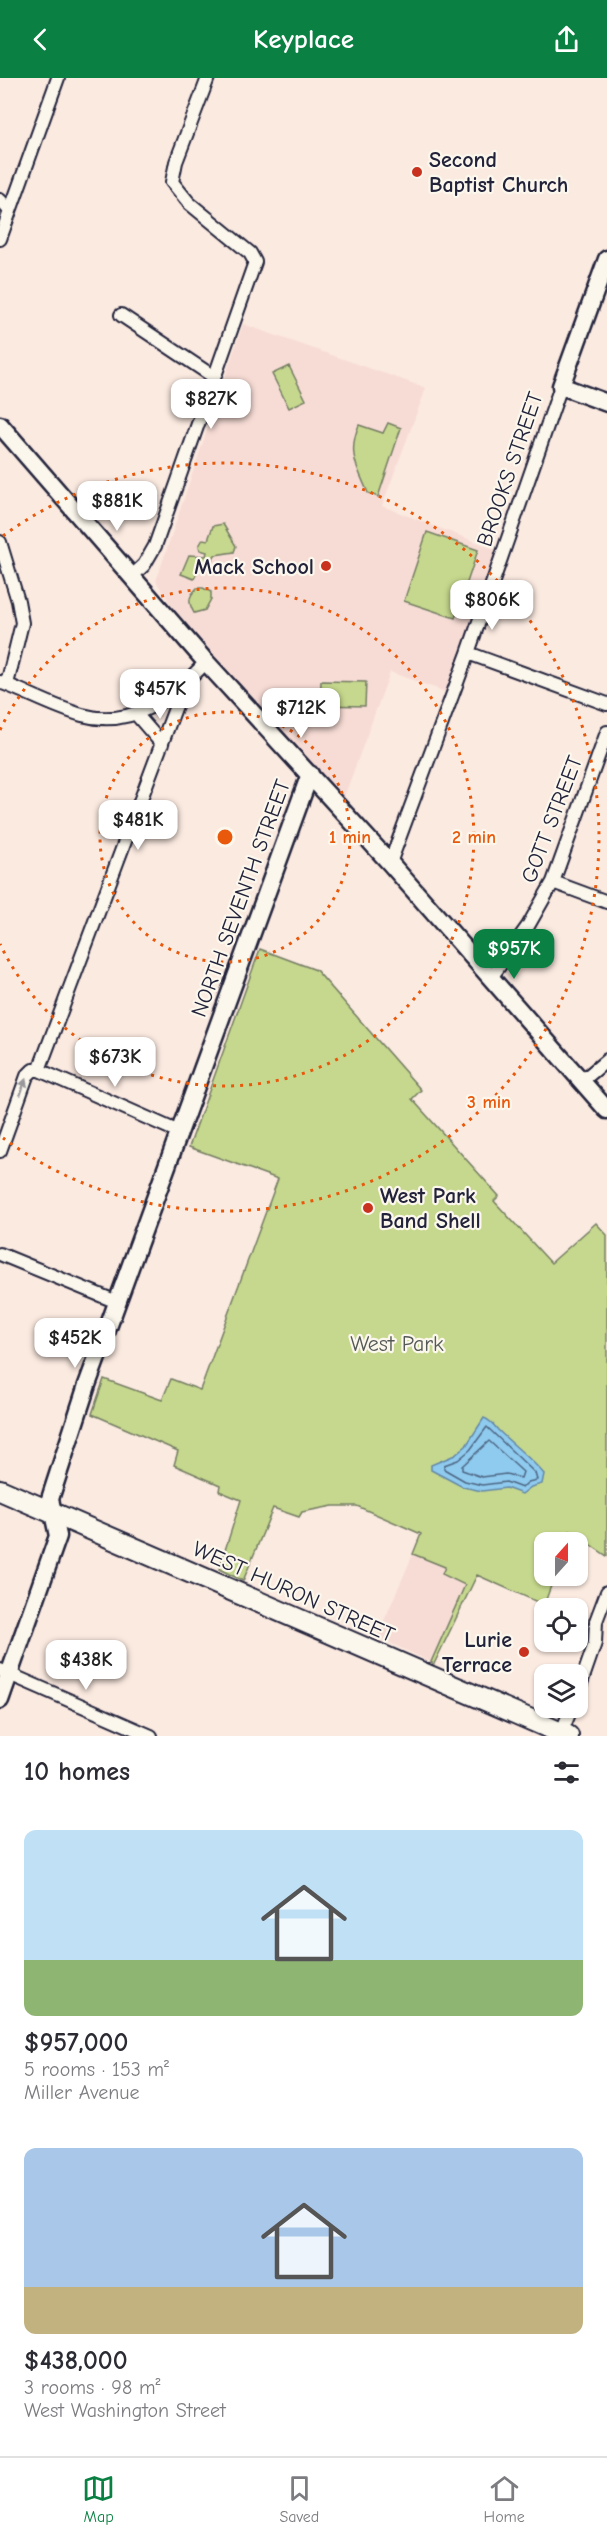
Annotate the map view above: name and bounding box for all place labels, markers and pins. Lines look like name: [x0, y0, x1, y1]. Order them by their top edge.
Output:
place label: Second Baptist Church: [429, 147, 568, 198]
marker: Second Baptist Church: [410, 165, 424, 179]
pin: $827K: [169, 379, 253, 430]
pin: $881K: [75, 481, 159, 532]
place label: Mack School: [194, 554, 314, 580]
marker: Mack School: [319, 559, 333, 573]
pin: $806K: [450, 580, 534, 631]
pin: $457K: [118, 669, 202, 720]
pin: $712K: [259, 688, 343, 739]
pin: $481K: [96, 800, 180, 851]
centre of rings: [215, 827, 235, 847]
pin: $957K: [472, 929, 556, 980]
pin: $673K: [73, 1037, 157, 1088]
place label: West Park Band Shell: [380, 1183, 481, 1234]
marker: West Park Band Shell: [361, 1201, 375, 1215]
pin: $452K: [33, 1318, 117, 1369]
place label: Lurie Terrace: [442, 1627, 512, 1678]
pin: $438K: [44, 1640, 128, 1691]
marker: Lurie Terrace: [517, 1645, 531, 1659]

